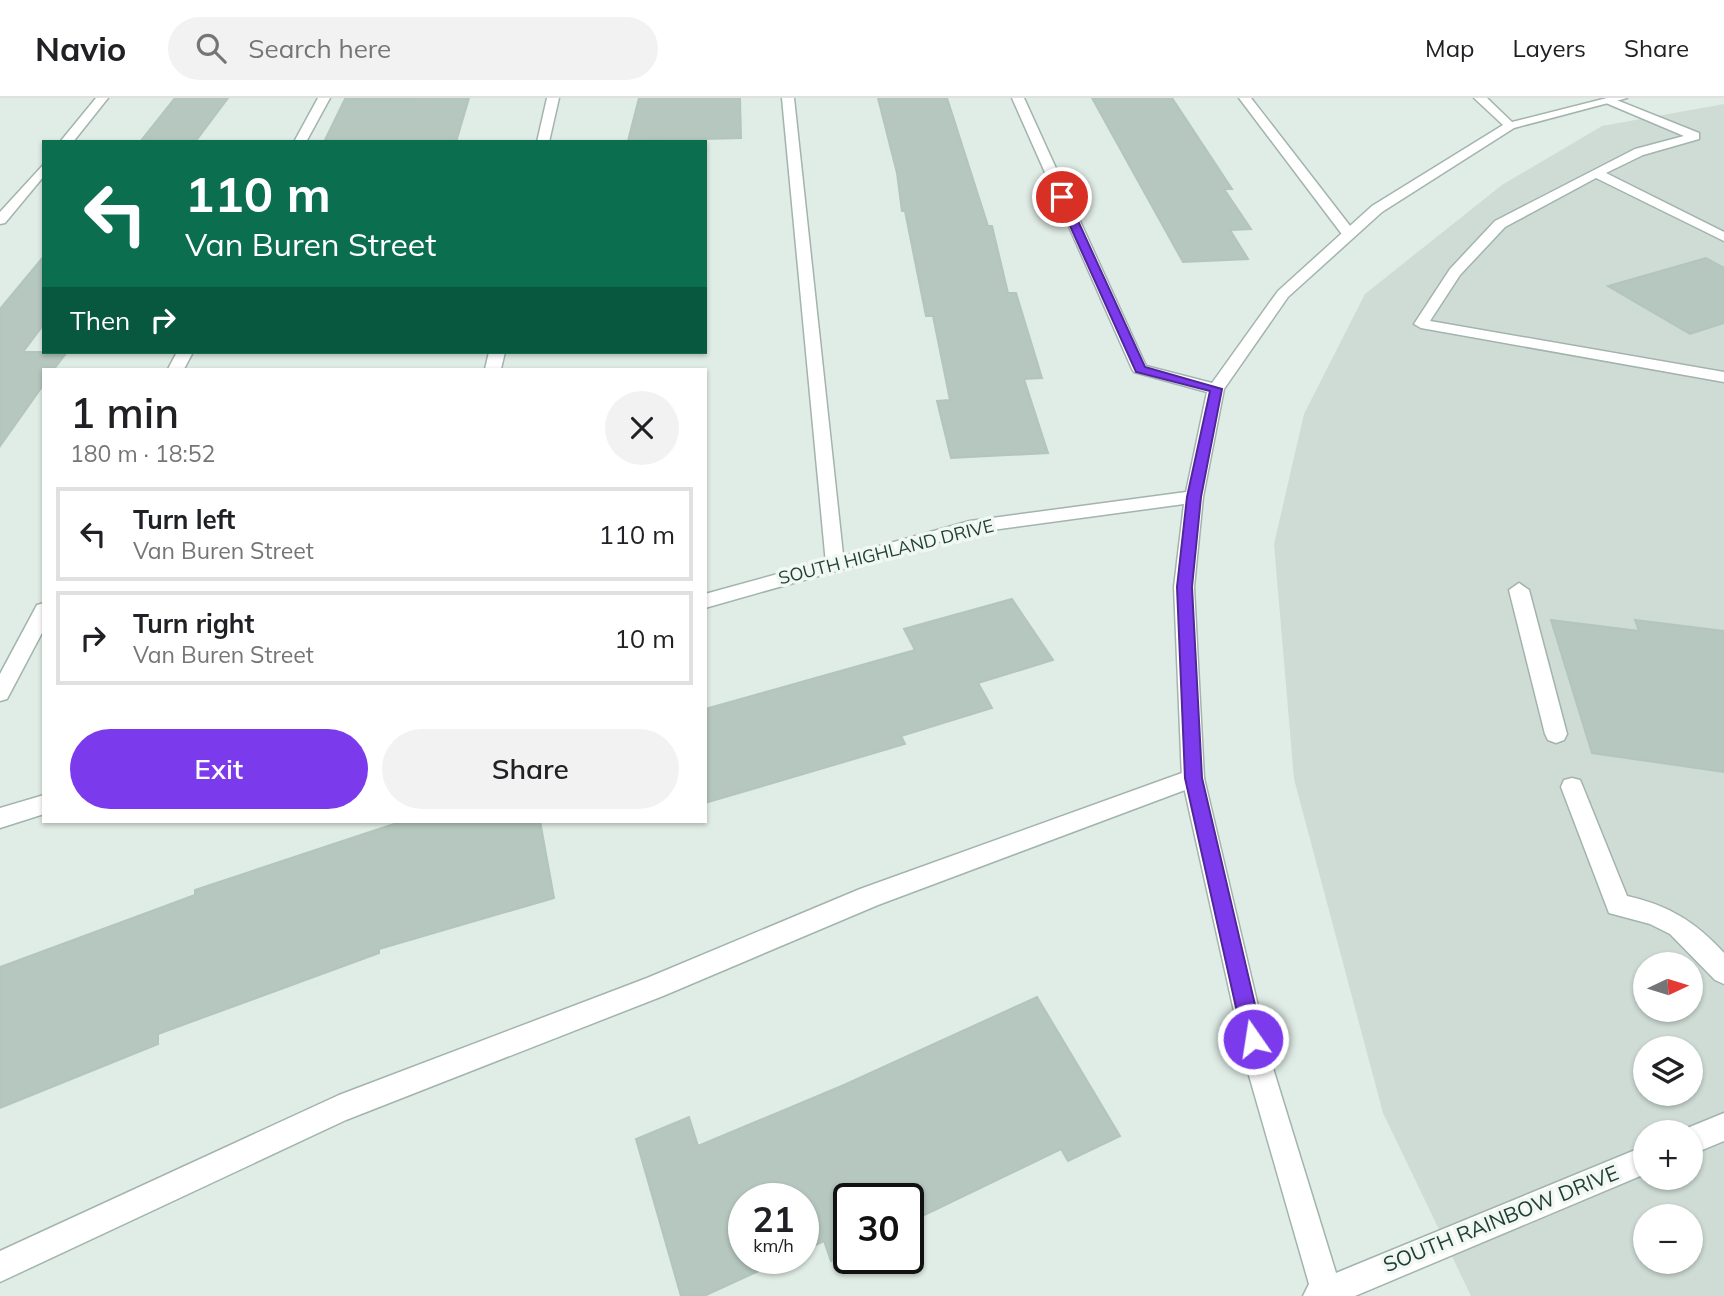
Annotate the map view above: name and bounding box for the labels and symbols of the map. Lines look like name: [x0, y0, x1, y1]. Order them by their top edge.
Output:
pin: [1032, 167, 1092, 227]
street label: SOUTH HIGHLAND DRIVE: [776, 514, 996, 589]
north arrow: [1633, 952, 1703, 1022]
position arrow: [1216, 1002, 1290, 1076]
street label: SOUTH RAINBOW DRIVE: [1379, 1159, 1622, 1277]
speed limit sign: 30: [833, 1183, 924, 1274]

